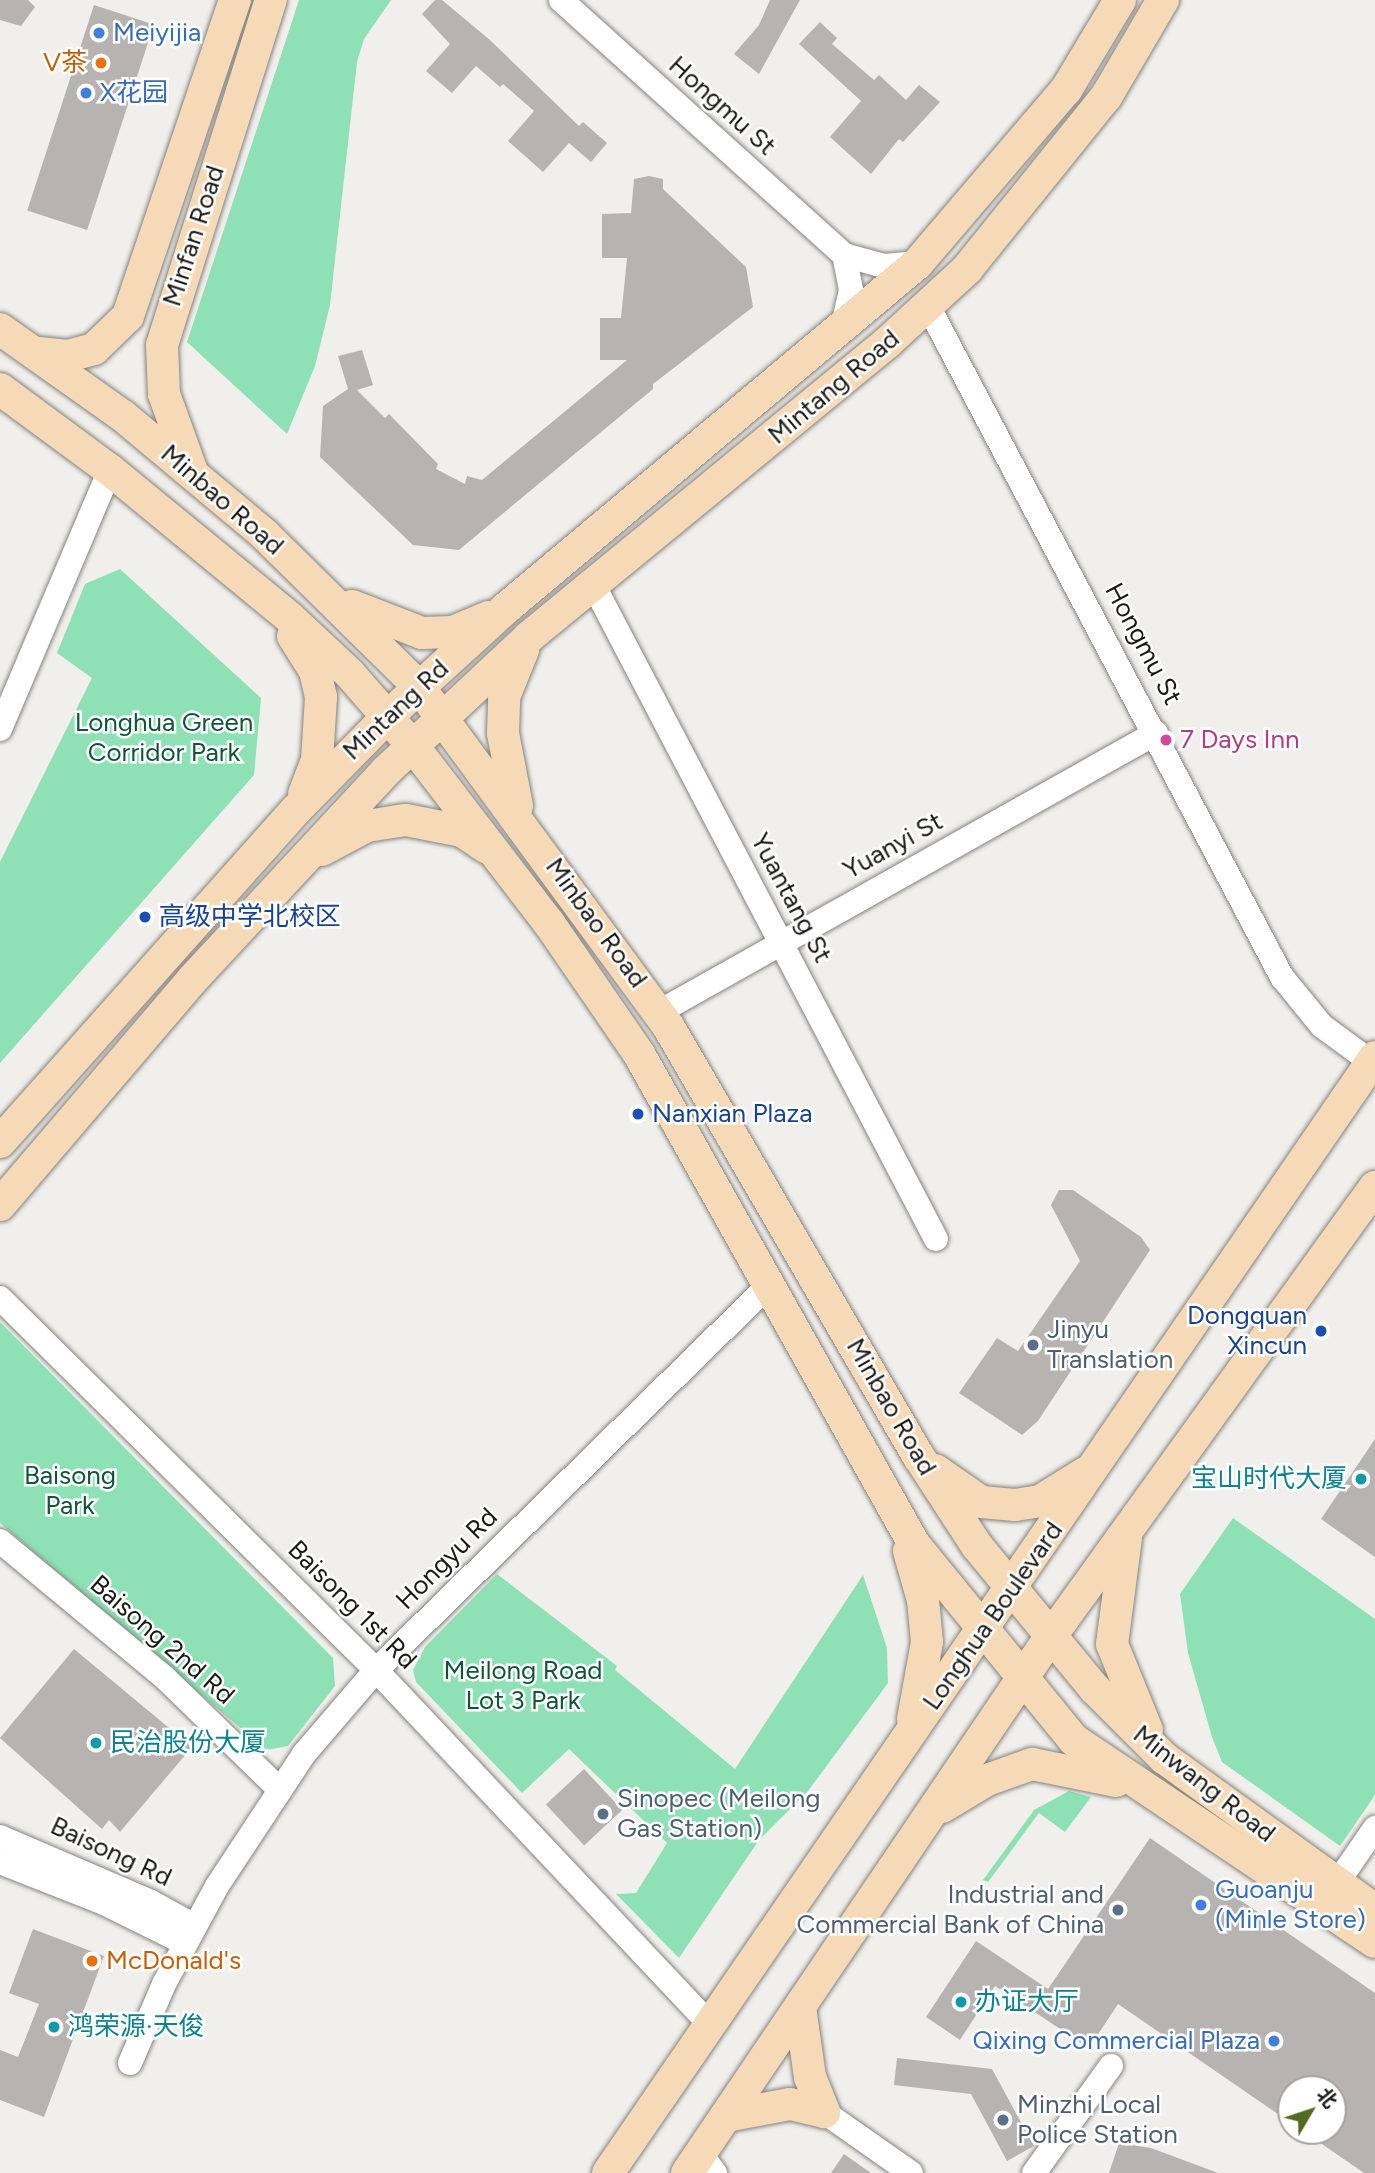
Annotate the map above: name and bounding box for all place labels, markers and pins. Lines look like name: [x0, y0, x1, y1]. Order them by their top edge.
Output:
place label: Meiyijia: [113, 17, 201, 49]
marker: Meiyijia: [91, 25, 107, 41]
place label: V茶: [43, 47, 87, 79]
marker: V茶: [93, 55, 109, 71]
place label: X花园: [100, 77, 168, 109]
marker: X花园: [78, 85, 94, 101]
place label: 7 Days Inn: [1180, 724, 1300, 756]
marker: 7 Days Inn: [1158, 732, 1174, 748]
place label: 高级中学北校区: [159, 901, 341, 933]
marker: 高级中学北校区: [137, 909, 153, 925]
place label: Nanxian Plaza: [652, 1098, 813, 1130]
marker: Nanxian Plaza: [630, 1106, 646, 1122]
place label: Dongquan Xincun: [1187, 1300, 1307, 1362]
place label: Jinyu Translation: [1047, 1314, 1173, 1376]
marker: Dongquan Xincun: [1313, 1323, 1329, 1339]
marker: Jinyu Translation: [1025, 1337, 1041, 1353]
place label: 宝山时代大厦: [1191, 1463, 1347, 1495]
marker: 宝山时代大厦: [1353, 1471, 1369, 1487]
place label: 民治股份大厦: [110, 1727, 266, 1759]
marker: 民治股份大厦: [88, 1735, 104, 1751]
place label: Sinopec (Meilong Gas Station): [617, 1783, 821, 1844]
marker: Sinopec (Meilong Gas Station): [595, 1806, 611, 1822]
place label: Guoanju (Minle Store): [1215, 1874, 1366, 1936]
place label: Industrial and Commercial Bank of China: [797, 1879, 1104, 1940]
marker: Guoanju (Minle Store): [1193, 1897, 1209, 1913]
marker: Industrial and Commercial Bank of China: [1110, 1902, 1126, 1918]
place label: McDonald's: [106, 1945, 241, 1977]
marker: McDonald's: [84, 1953, 100, 1969]
place label: 办证大厅: [975, 1986, 1079, 2018]
marker: 办证大厅: [953, 1994, 969, 2010]
place label: 鸿荣源·天俊: [68, 2011, 205, 2043]
marker: 鸿荣源·天俊: [46, 2019, 62, 2035]
place label: Qixing Commercial Plaza: [972, 2025, 1260, 2057]
marker: Qixing Commercial Plaza: [1266, 2033, 1282, 2049]
place label: Minzhi Local Police Station: [1017, 2089, 1178, 2150]
marker: Minzhi Local Police Station: [995, 2112, 1011, 2128]

